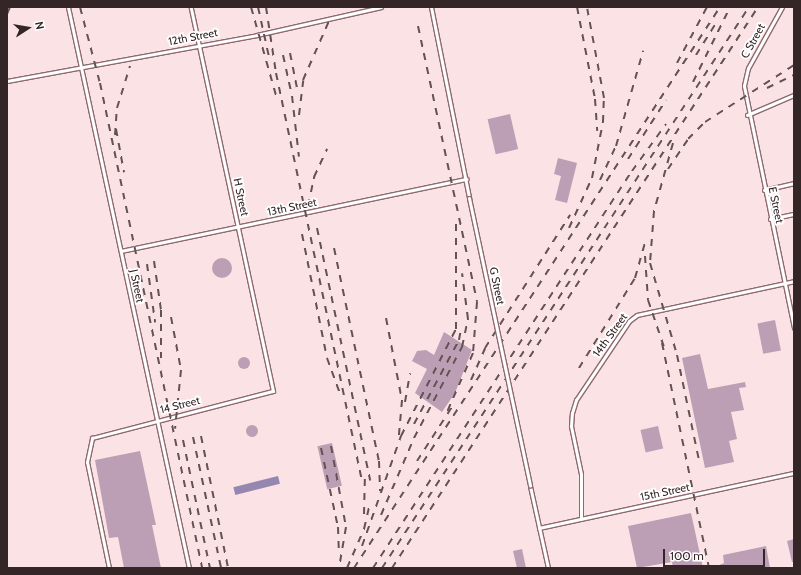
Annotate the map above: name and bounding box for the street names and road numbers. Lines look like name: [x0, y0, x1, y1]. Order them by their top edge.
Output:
street label: C Street: [738, 21, 768, 61]
street label: 12th Street: [167, 26, 219, 48]
street label: H Street: [231, 177, 251, 217]
street label: E Street: [766, 186, 786, 224]
street label: 13th Street: [266, 195, 318, 219]
street label: G Street: [487, 266, 507, 306]
street label: J Street: [127, 268, 147, 304]
street label: 14th Street: [590, 311, 630, 359]
street label: 14 Street: [159, 394, 201, 416]
street label: 15th Street: [639, 480, 691, 504]

